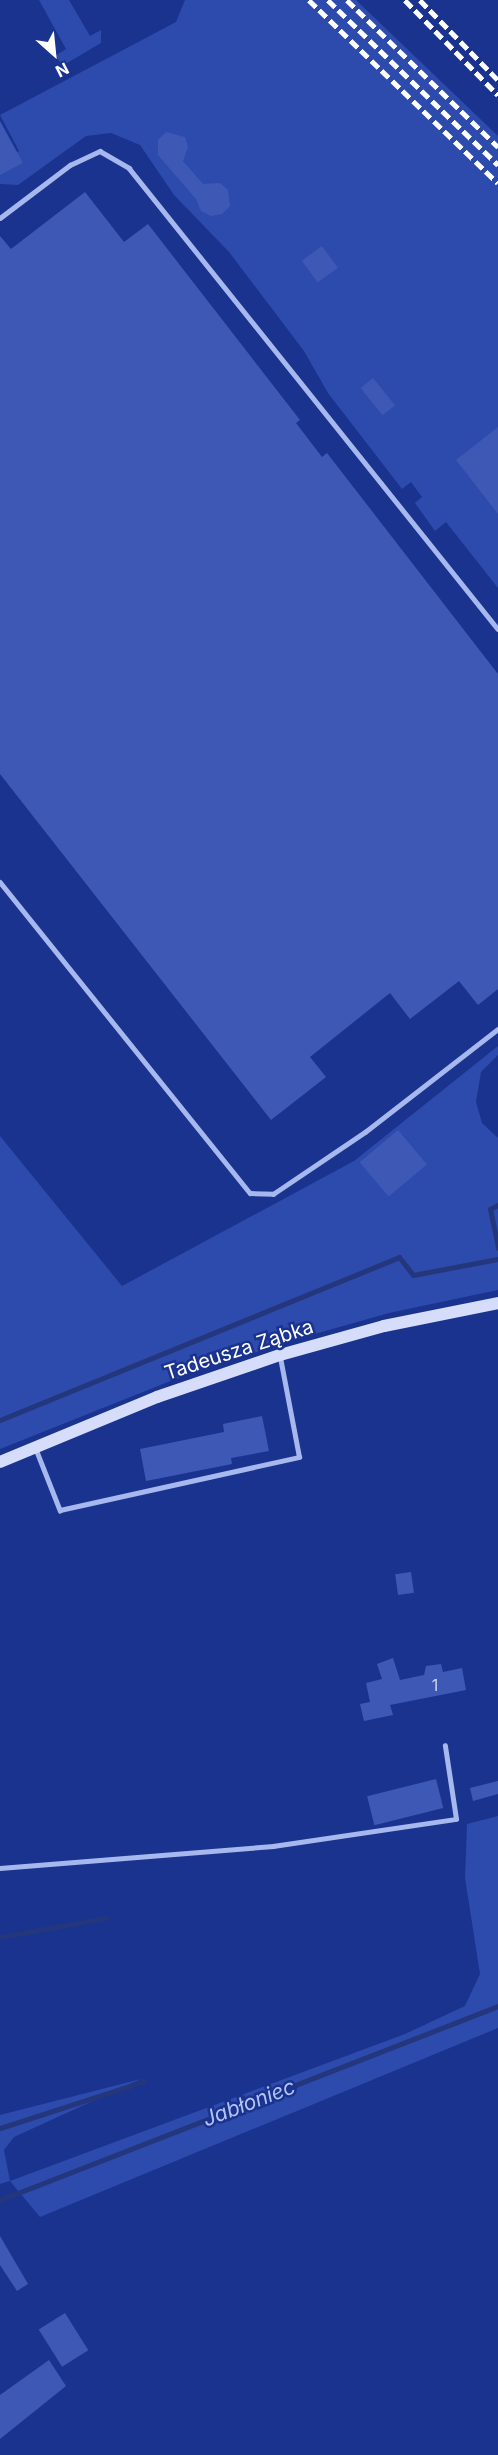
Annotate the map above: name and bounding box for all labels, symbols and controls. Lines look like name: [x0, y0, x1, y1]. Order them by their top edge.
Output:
north arrow: [24, 24, 84, 84]
text: N: [52, 58, 72, 82]
street label: Tadeusza Ząbka: [162, 1315, 316, 1385]
house number: 1: [432, 1675, 438, 1695]
water label: Jabłoniec: [199, 2074, 299, 2132]

